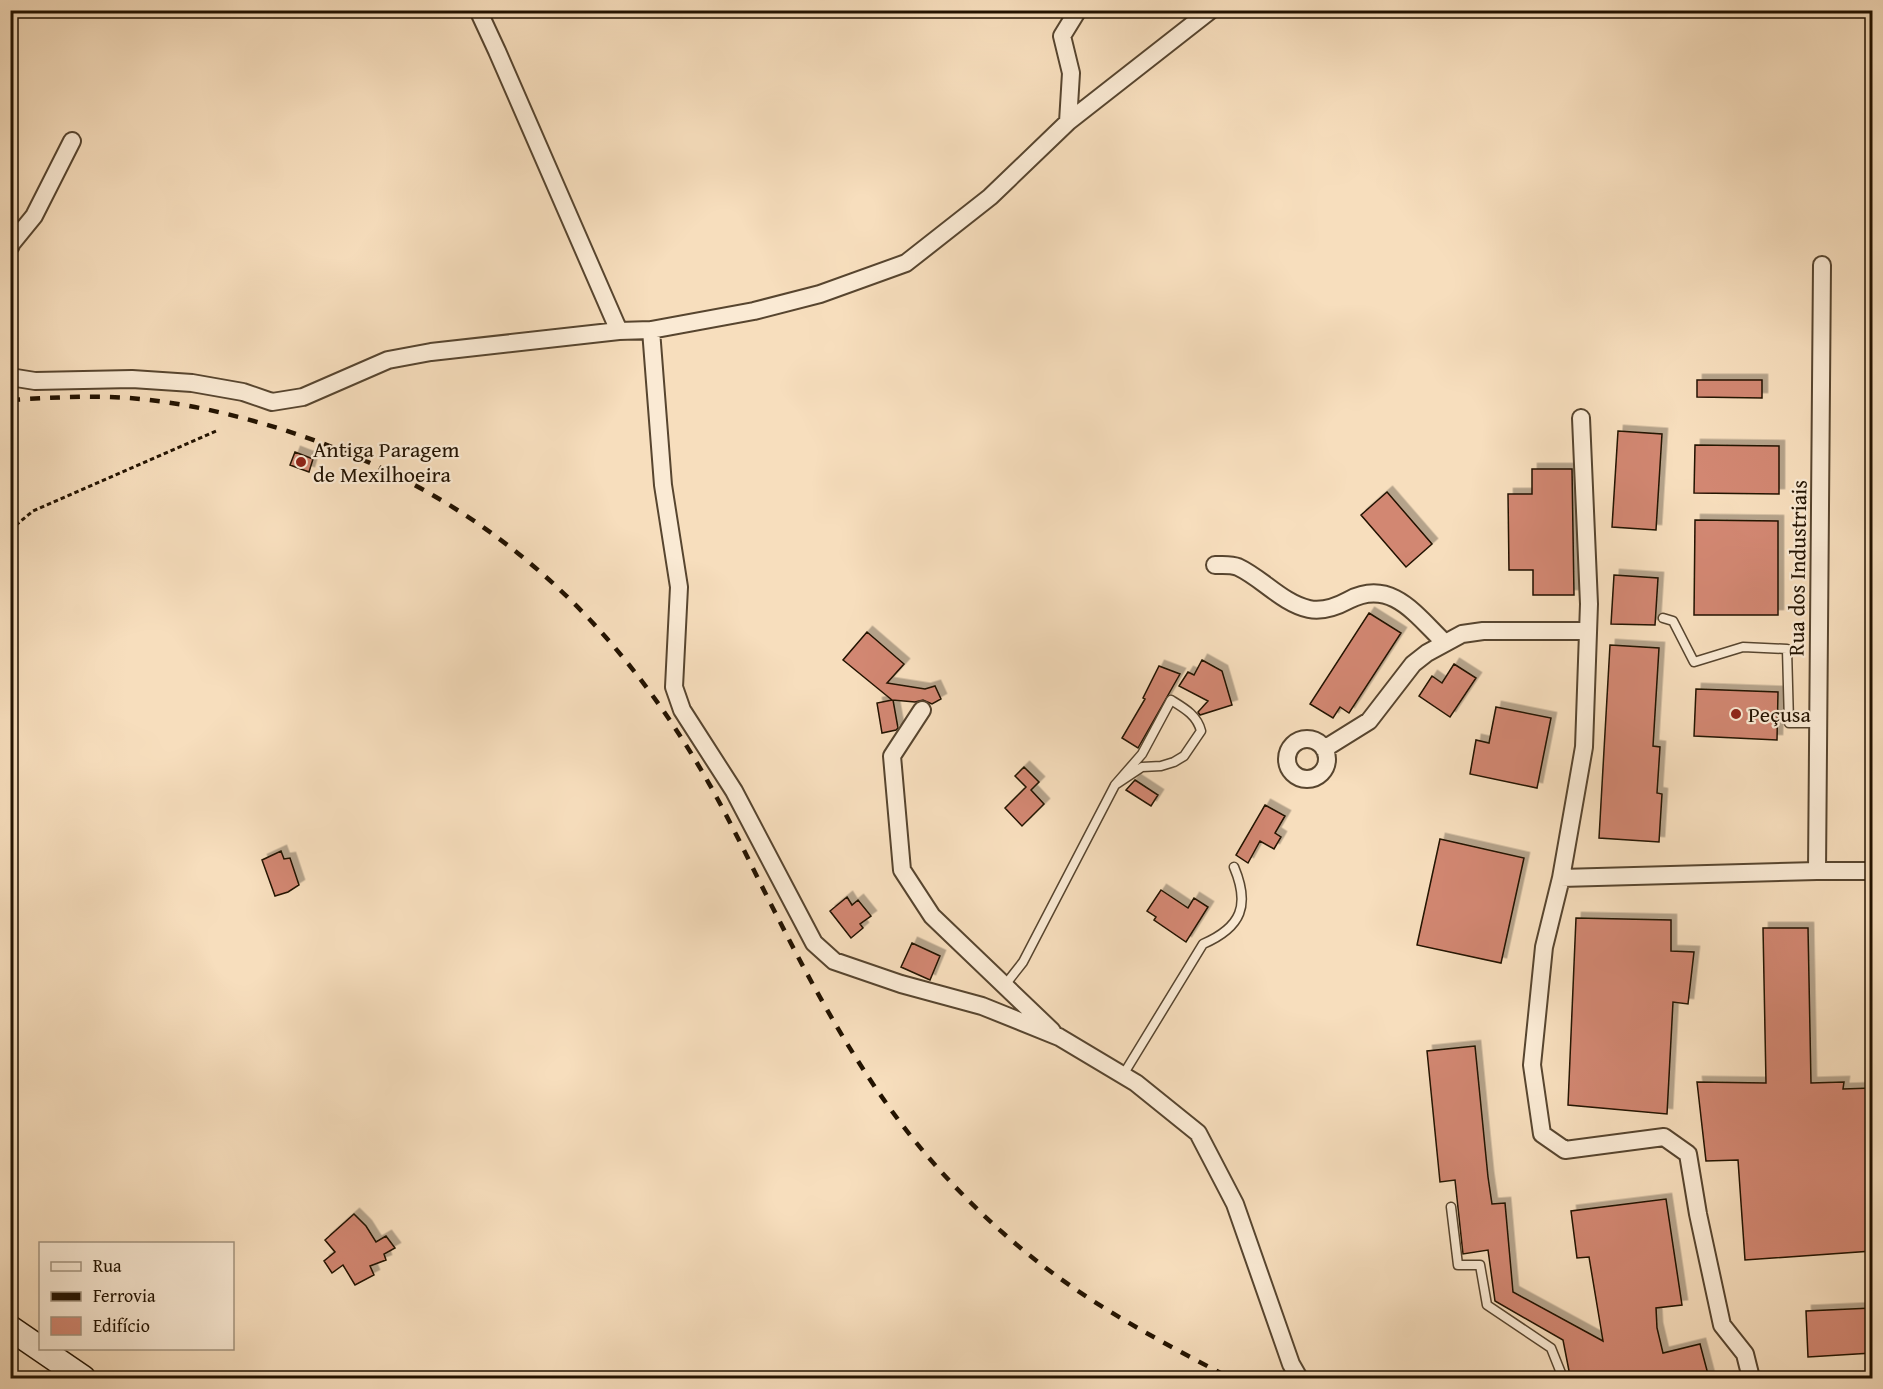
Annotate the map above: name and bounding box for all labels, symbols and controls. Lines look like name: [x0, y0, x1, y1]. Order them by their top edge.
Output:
place label: Antiga Paragem de Mexilhoeira: [313, 433, 460, 490]
marker: Antiga Paragem de Mexilhoeira: [294, 455, 308, 469]
street label: Rua dos Industriais: [1779, 480, 1815, 656]
place label: Peçusa: [1748, 698, 1812, 730]
marker: Peçusa: [1729, 707, 1743, 721]
legend: [39, 1242, 234, 1350]
text: Rua: [93, 1252, 122, 1279]
text: Ferrovia: [93, 1282, 156, 1309]
text: Edifício: [93, 1312, 150, 1339]

